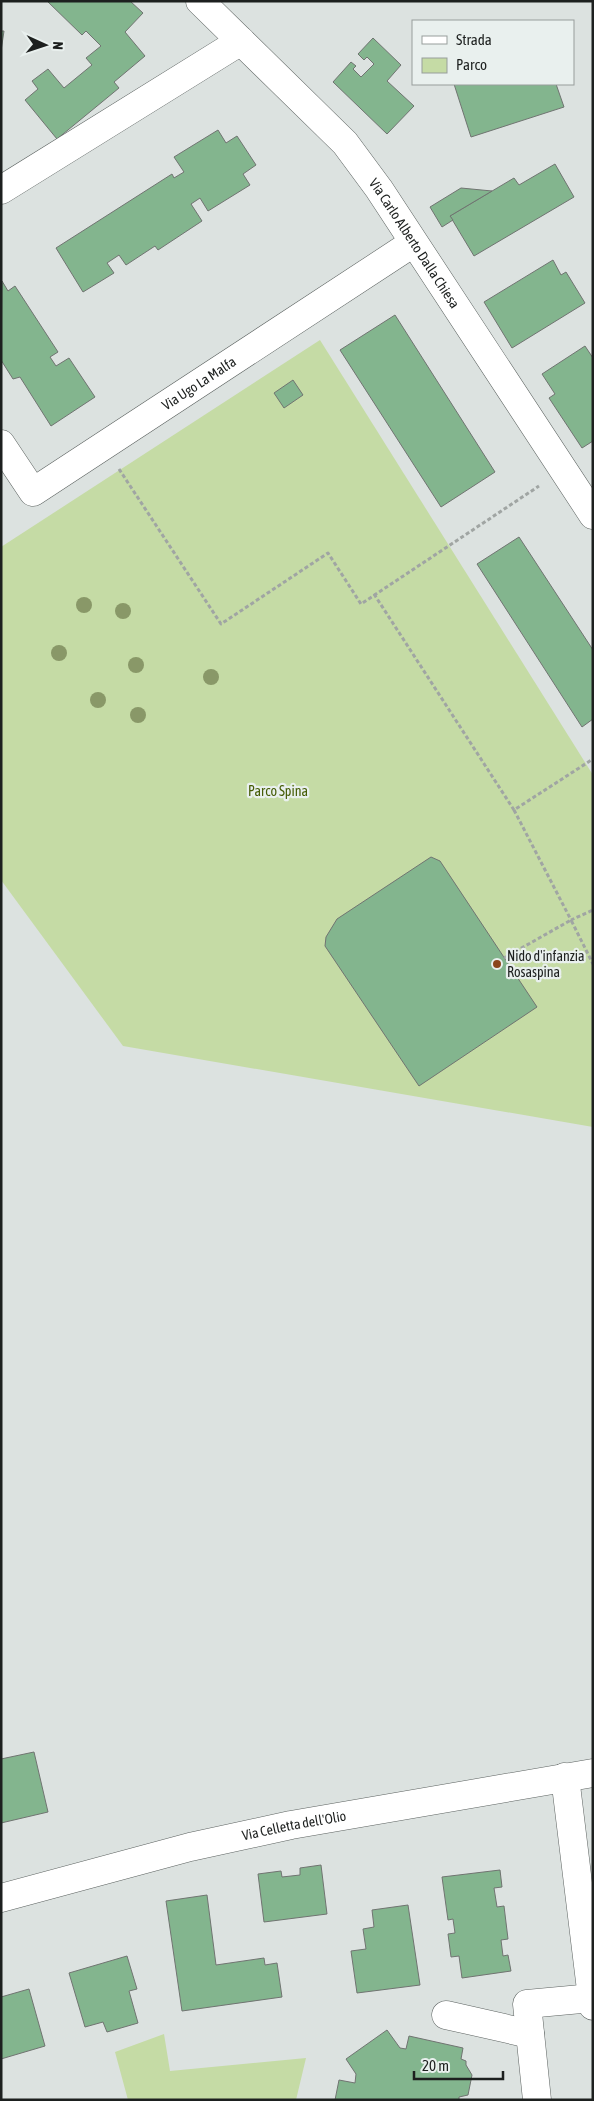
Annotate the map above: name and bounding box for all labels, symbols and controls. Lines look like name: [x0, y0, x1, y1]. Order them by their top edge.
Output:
north arrow: [20, 20, 70, 70]
legend: [412, 20, 574, 85]
text: Strada: [456, 31, 492, 48]
text: N: [50, 41, 66, 50]
text: Parco: [456, 56, 487, 73]
street label: Via Carlo Alberto Dalla Chiesa: [366, 175, 463, 311]
street label: Via Ugo La Malfa: [159, 353, 239, 413]
park label: Parco Spina: [248, 783, 308, 799]
place label: Nido d'infanzia Rosaspina: [507, 948, 585, 980]
marker: Nido d'infanzia Rosaspina: [491, 958, 503, 970]
street label: Via Celletta dell'Olio: [240, 1808, 347, 1843]
scale bar: [414, 2048, 503, 2080]
text: 20 m: [422, 2057, 449, 2074]

